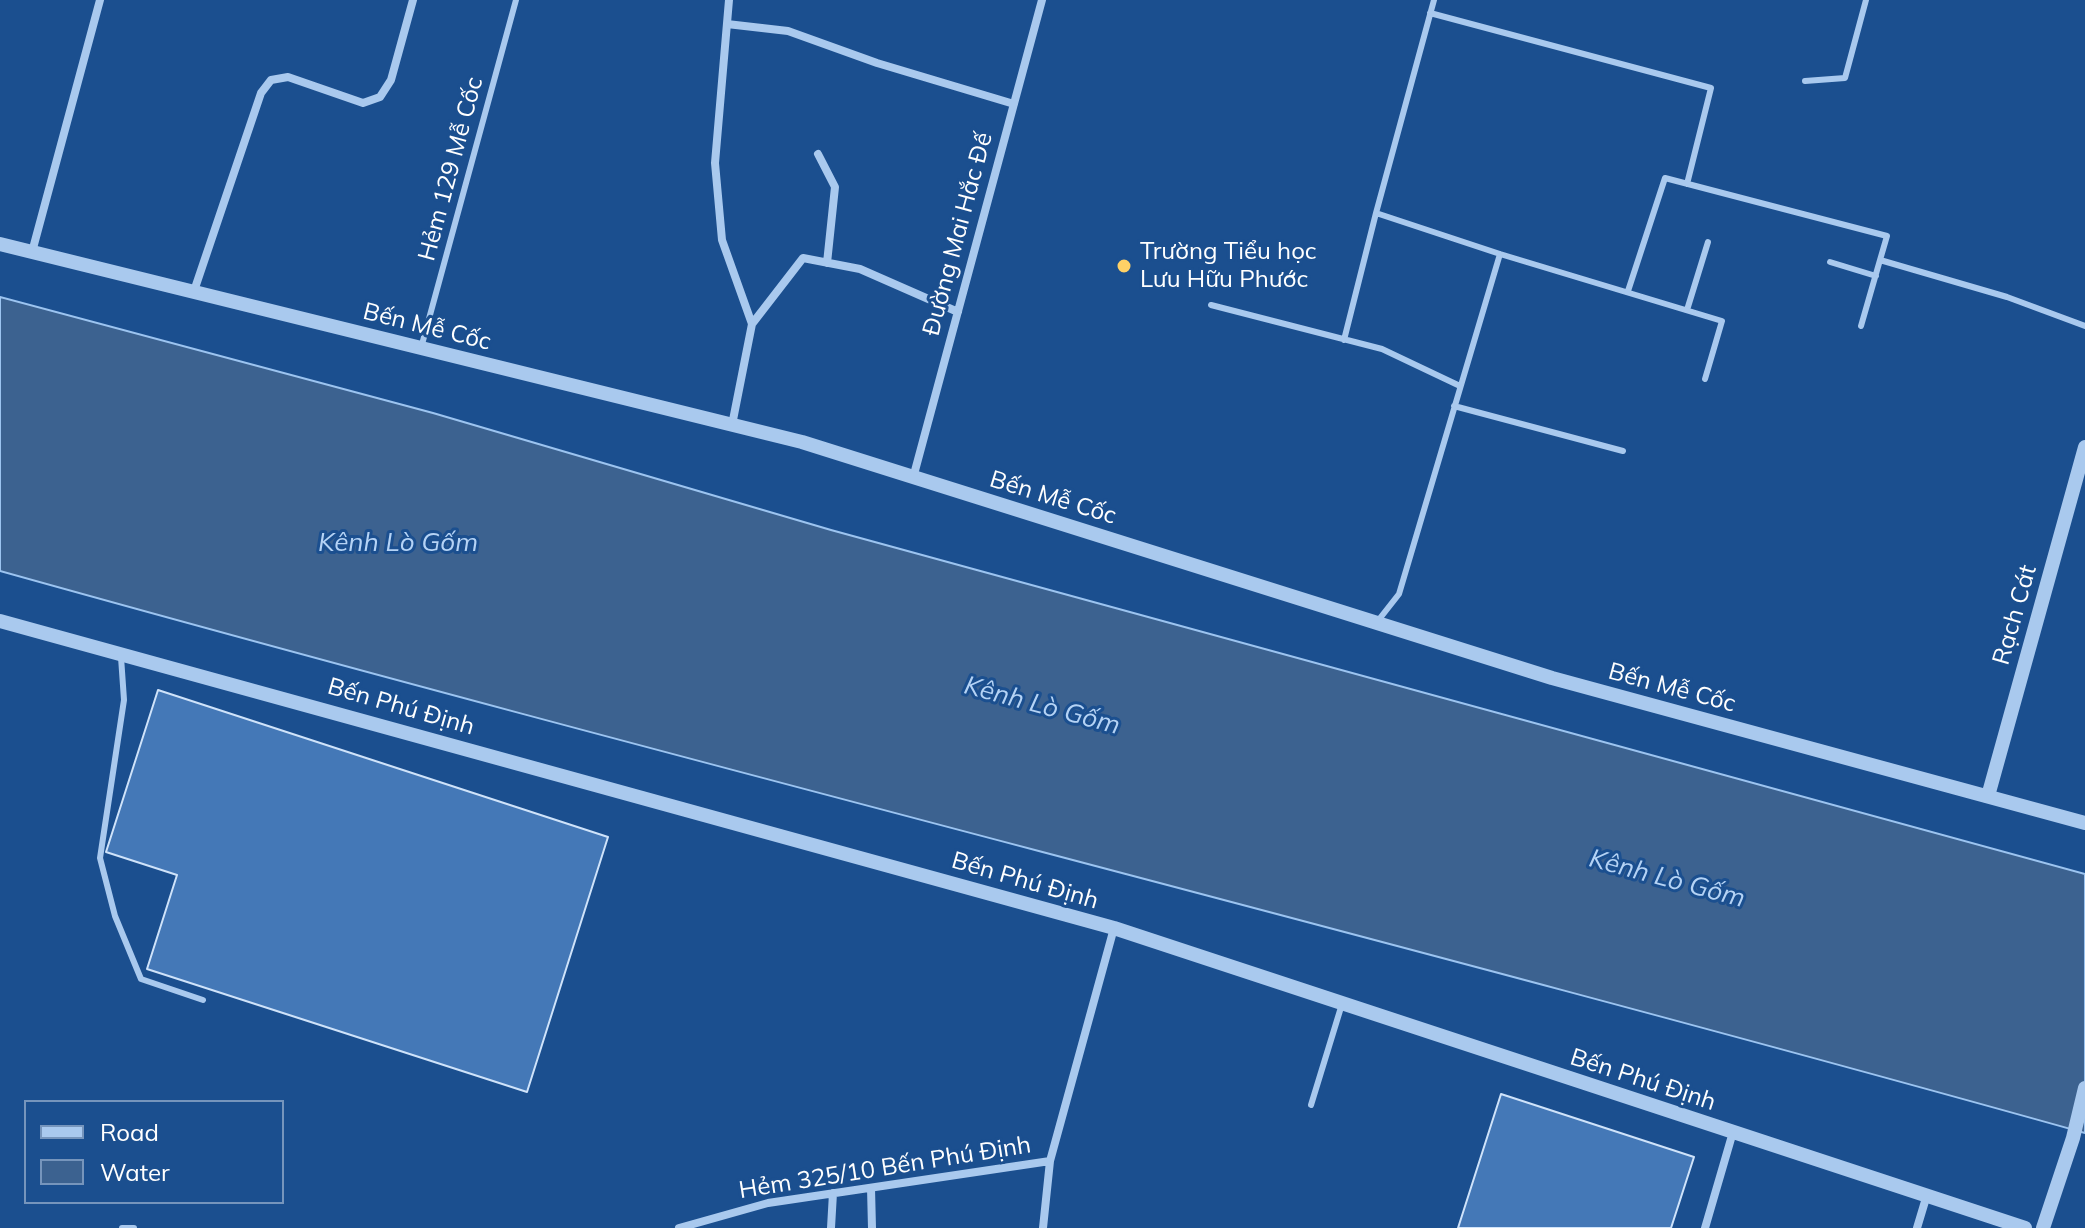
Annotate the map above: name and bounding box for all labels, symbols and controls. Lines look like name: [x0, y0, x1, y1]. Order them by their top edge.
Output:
street label: Hẻm 129 Mễ Cốc: [413, 74, 489, 264]
street label: Đường Mai Hắc Đế: [917, 129, 999, 339]
place label: Trường Tiểu học Lưu Hữu Phước: [1140, 238, 1317, 294]
marker: Trường Tiểu học Lưu Hữu Phước: [1115, 257, 1133, 275]
street label: Bến Mễ Cốc: [360, 297, 494, 357]
street label: Bến Mễ Cốc: [986, 465, 1120, 531]
water label: Kênh Lò Gốm: [318, 527, 478, 559]
street label: Rạch Cát: [1987, 562, 2043, 668]
street label: Bến Mễ Cốc: [1605, 657, 1739, 719]
water label: Kênh Lò Gốm: [961, 670, 1123, 742]
street label: Bến Phú Định: [324, 672, 478, 742]
water label: Kênh Lò Gốm: [1586, 843, 1748, 915]
street label: Bến Phú Định: [948, 846, 1102, 916]
street label: Bến Phú Định: [1567, 1043, 1719, 1117]
legend: [24, 1100, 284, 1204]
text: Road: [100, 1117, 159, 1147]
street label: Hẻm 325/10 Bến Phú Định: [737, 1131, 1033, 1205]
text: Water: [100, 1157, 170, 1187]

